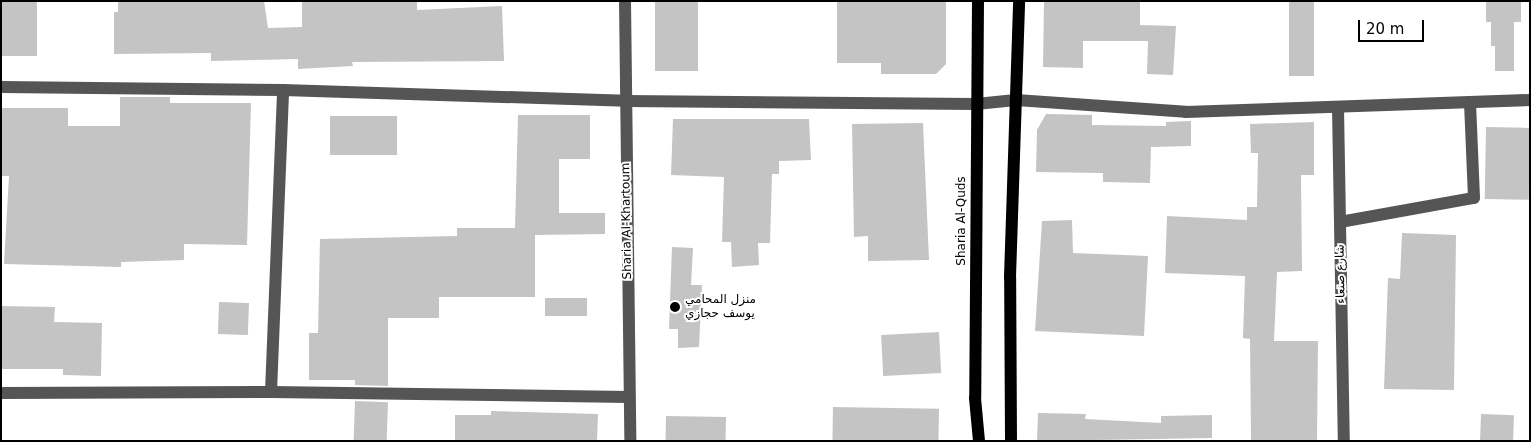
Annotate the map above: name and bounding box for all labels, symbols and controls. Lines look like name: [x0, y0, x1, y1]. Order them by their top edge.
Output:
scale bar: [1361, 10, 1427, 42]
text: 20 m: [1366, 20, 1404, 38]
street label: Sharia Al-Khartoum: [619, 162, 635, 280]
street label: Sharia Al-Quds: [955, 176, 969, 266]
street label: شارع صنعاء: [1333, 244, 1349, 304]
place label: منزل المحامي يوسف حجازي: [685, 293, 756, 321]
marker: منزل المحامي يوسف حجازي: [669, 301, 681, 313]

